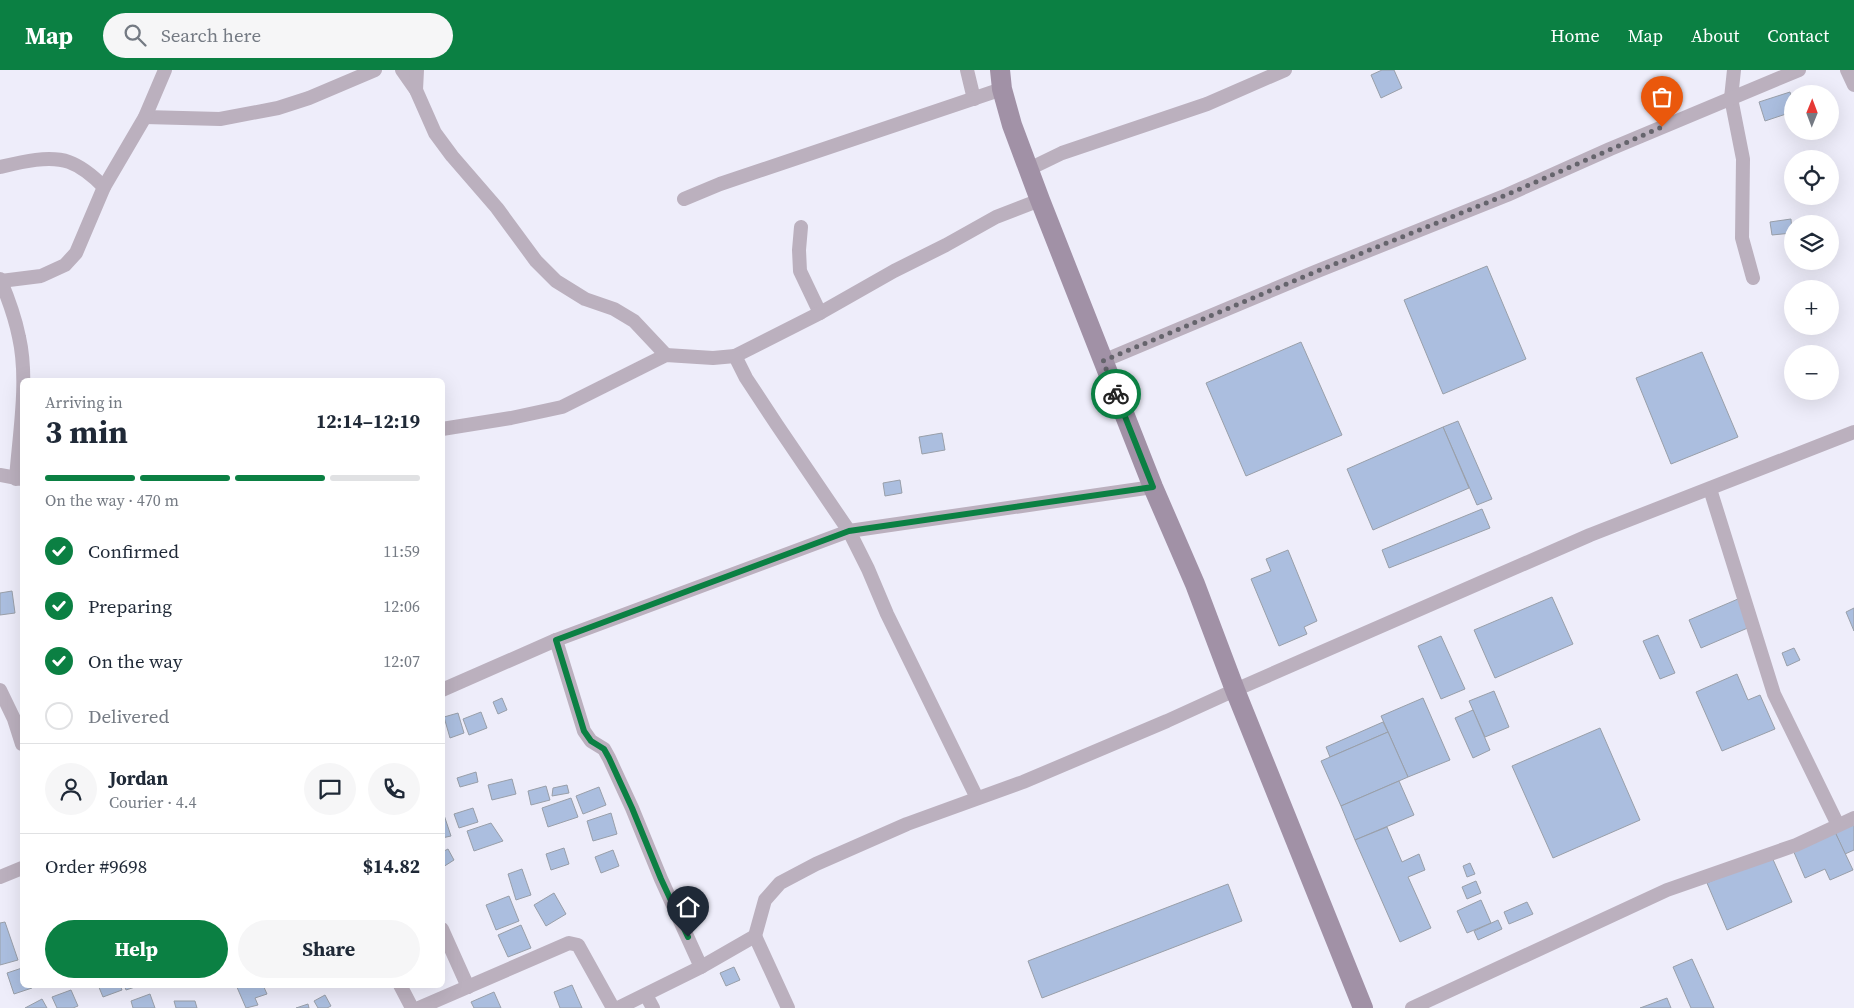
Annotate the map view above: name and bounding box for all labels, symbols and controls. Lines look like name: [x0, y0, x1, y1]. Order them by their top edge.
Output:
search box: [103, 13, 453, 58]
text: Map: [25, 19, 73, 52]
icon: search: [121, 21, 149, 49]
text: Search here: [161, 22, 261, 48]
text: Home: [1551, 23, 1600, 48]
text: Map: [1628, 23, 1663, 48]
text: About: [1691, 23, 1739, 48]
text: Contact: [1767, 23, 1829, 48]
pin: [1641, 76, 1683, 127]
icon: bag: [1648, 83, 1676, 111]
north arrow: [1784, 85, 1839, 140]
map controls: [1784, 85, 1839, 400]
button: locate: [1784, 150, 1839, 205]
button: layers: [1784, 215, 1839, 270]
button: +: [1784, 280, 1839, 335]
button: −: [1784, 345, 1839, 400]
courier: [1091, 369, 1141, 419]
icon: bike: [1102, 380, 1130, 408]
text: Arriving in: [45, 391, 123, 413]
text: 12:14–12:19: [316, 408, 420, 434]
text: 3 min: [45, 410, 128, 454]
text: On the way · 470 m: [45, 489, 179, 511]
icon: check: [45, 537, 73, 565]
text: Confirmed: [88, 538, 179, 564]
text: 11:59: [383, 540, 420, 562]
icon: check: [45, 592, 73, 620]
text: Preparing: [88, 593, 172, 619]
text: 12:06: [383, 595, 420, 617]
icon: check: [45, 647, 73, 675]
text: On the way: [88, 648, 183, 674]
text: 12:07: [383, 650, 420, 672]
text: Delivered: [88, 703, 169, 729]
button: person: [45, 763, 97, 815]
button: chat: [304, 763, 356, 815]
button: phone: [368, 763, 420, 815]
text: Jordan: [109, 765, 168, 791]
text: Courier · 4.4: [109, 791, 197, 813]
text: Order #9698: [45, 853, 147, 879]
text: $14.82: [363, 853, 420, 879]
pin: [667, 886, 709, 937]
icon: home: [674, 893, 702, 921]
button: Help: [45, 920, 228, 978]
button: Share: [238, 920, 420, 978]

